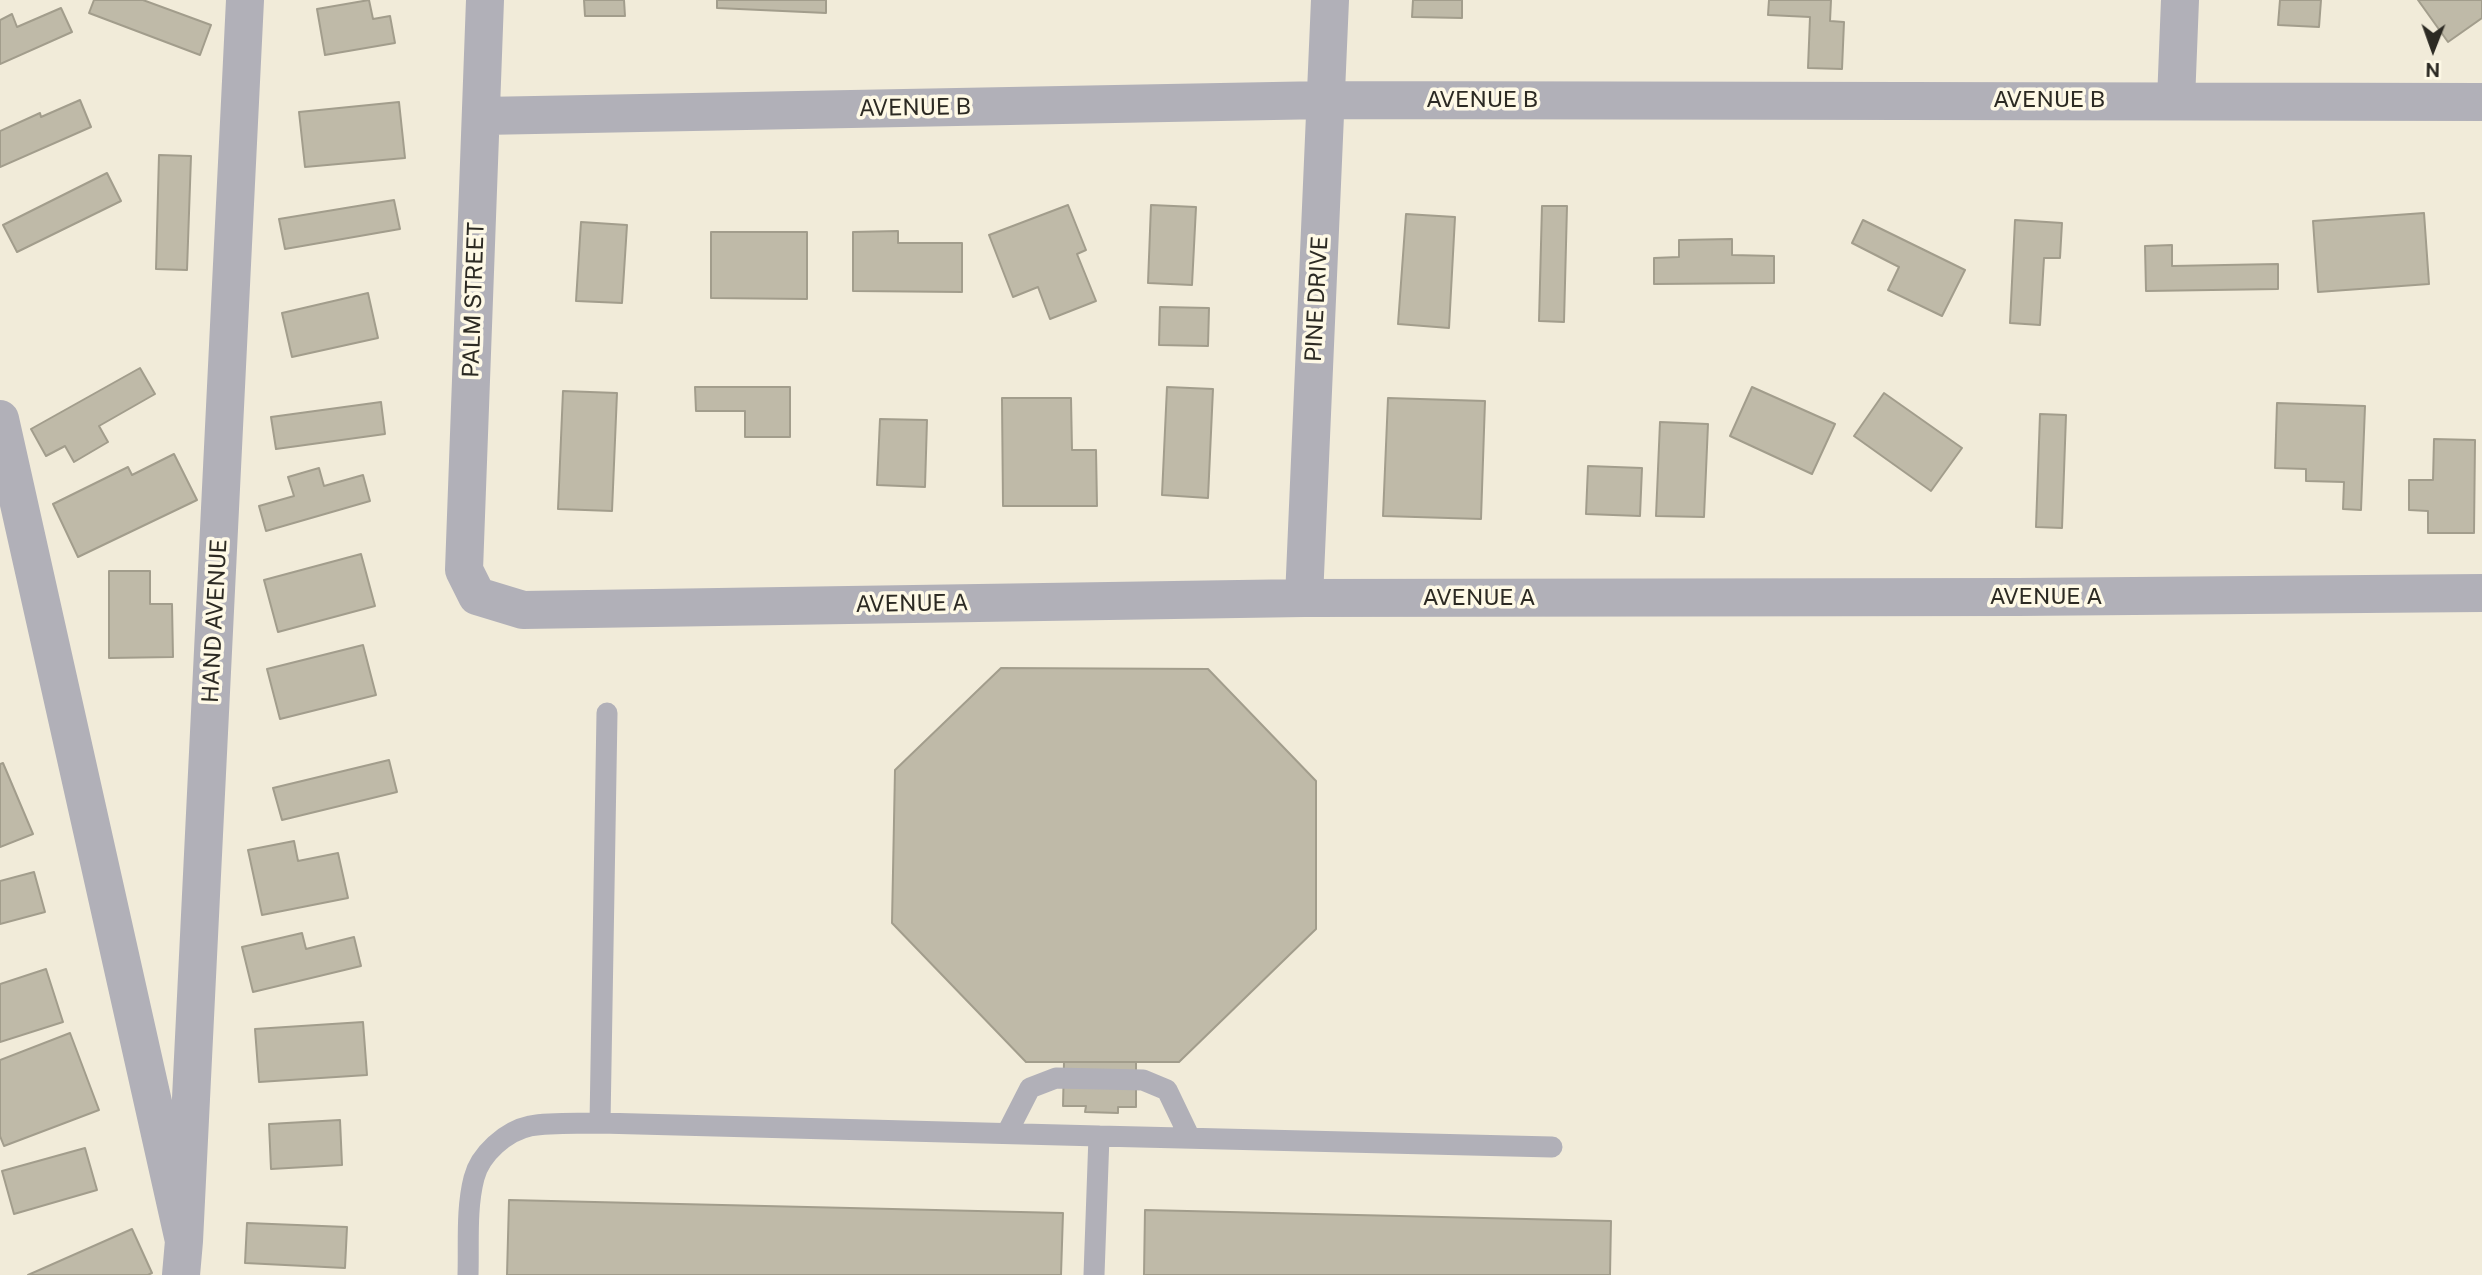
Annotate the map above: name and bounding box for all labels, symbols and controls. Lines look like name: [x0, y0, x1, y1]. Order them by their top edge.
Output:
north arrow: [2398, 14, 2468, 84]
text: N: [2425, 59, 2440, 81]
street label: AVENUE B: [1426, 86, 1538, 114]
street label: AVENUE B: [1993, 86, 2105, 114]
street label: AVENUE B: [859, 93, 971, 123]
street label: PALM STREET: [457, 222, 491, 378]
street label: PINE DRIVE: [1300, 235, 1334, 363]
street label: HAND AVENUE: [197, 538, 233, 704]
street label: AVENUE A: [1989, 583, 2103, 611]
street label: AVENUE A: [1422, 584, 1536, 612]
street label: AVENUE A: [855, 589, 969, 619]

